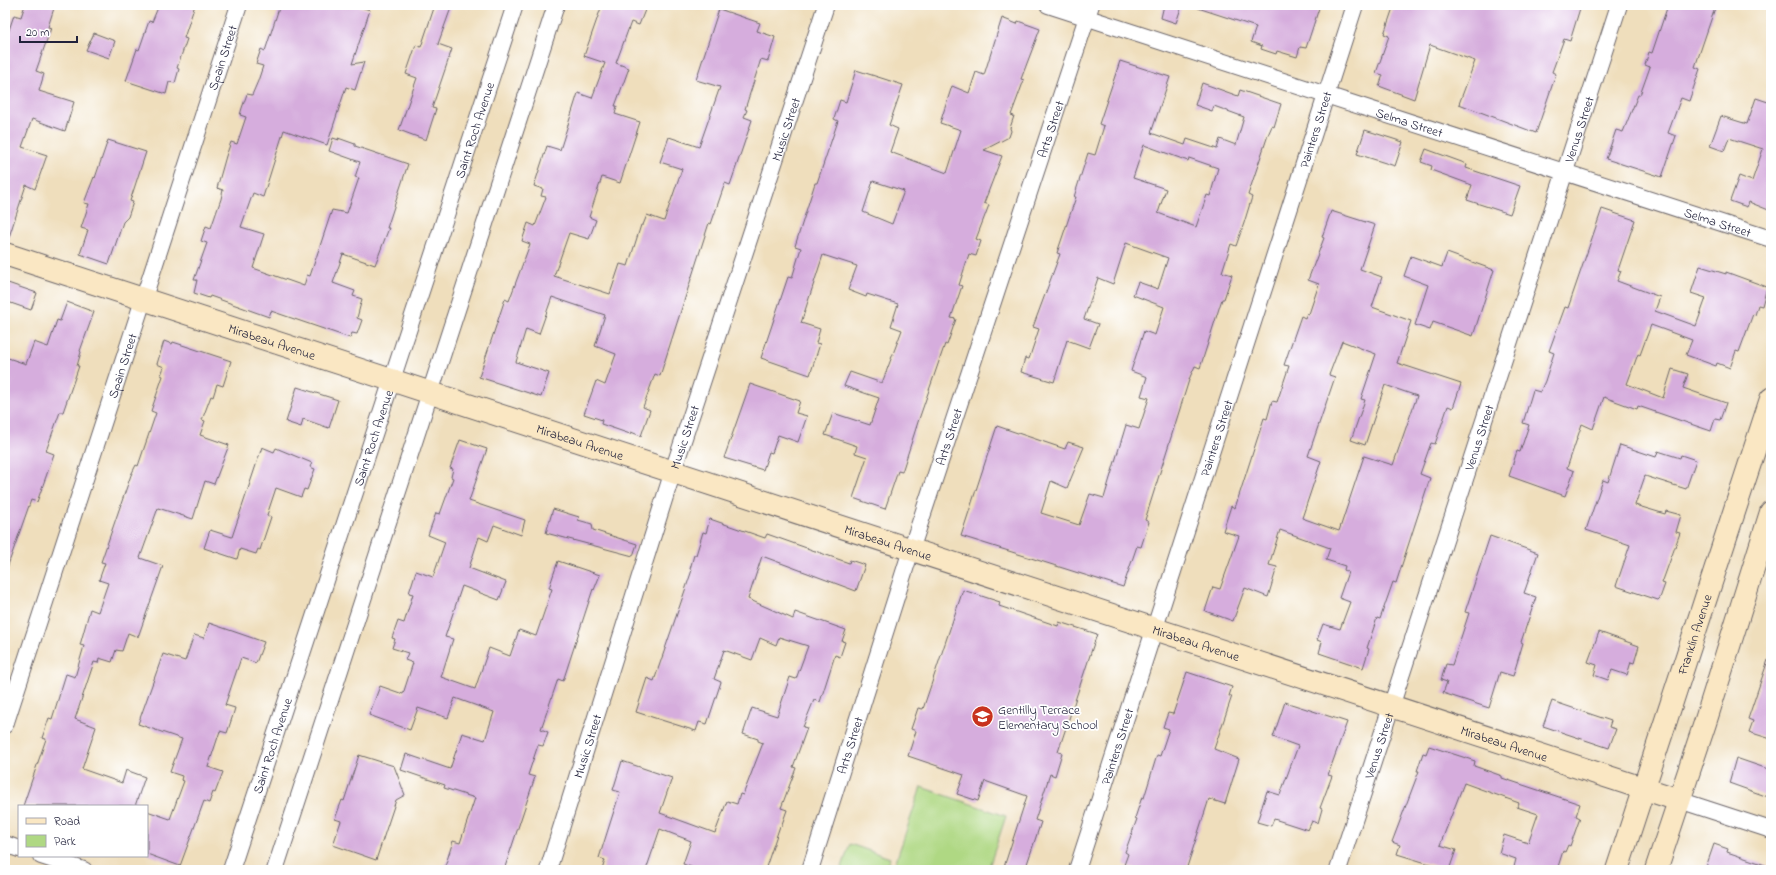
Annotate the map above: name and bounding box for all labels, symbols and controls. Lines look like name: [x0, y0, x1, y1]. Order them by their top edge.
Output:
scale bar: [20, 18, 77, 44]
street label: Spain Street: [204, 22, 243, 93]
text: 20 m: [26, 24, 49, 42]
street label: Saint Roch Avenue: [451, 80, 500, 181]
street label: Painters Street: [1295, 88, 1338, 170]
street label: Venus Street: [1560, 93, 1600, 166]
street label: Music Street: [767, 95, 806, 164]
street label: Arts Street: [1033, 98, 1070, 160]
street label: Selma Street: [1373, 104, 1446, 143]
street label: Selma Street: [1681, 203, 1754, 243]
street label: Mirabeau Avenue: [226, 319, 318, 366]
street label: Spain Street: [104, 330, 143, 401]
street label: Saint Roch Avenue: [350, 388, 399, 489]
street label: Painters Street: [1196, 397, 1239, 479]
street label: Music Street: [666, 402, 705, 472]
street label: Venus Street: [1460, 402, 1500, 474]
street label: Arts Street: [932, 405, 968, 468]
street label: Mirabeau Avenue: [534, 420, 626, 466]
street label: Mirabeau Avenue: [842, 520, 934, 567]
street label: Franklin Avenue: [1673, 592, 1718, 678]
street label: Mirabeau Avenue: [1150, 621, 1242, 667]
street label: Saint Roch Avenue: [249, 695, 298, 796]
place label: Gentilly Terrace Elementary School: [998, 701, 1098, 736]
school or university icon: Gentilly Terrace Elementary School: [969, 703, 995, 729]
street label: Painters Street: [1097, 705, 1140, 787]
street label: Venus Street: [1360, 710, 1400, 782]
street label: Music Street: [569, 711, 607, 781]
street label: Arts Street: [833, 714, 869, 777]
street label: Mirabeau Avenue: [1458, 721, 1550, 768]
legend: [18, 805, 148, 857]
text: Road: [54, 813, 80, 831]
text: Park: [54, 833, 76, 851]

